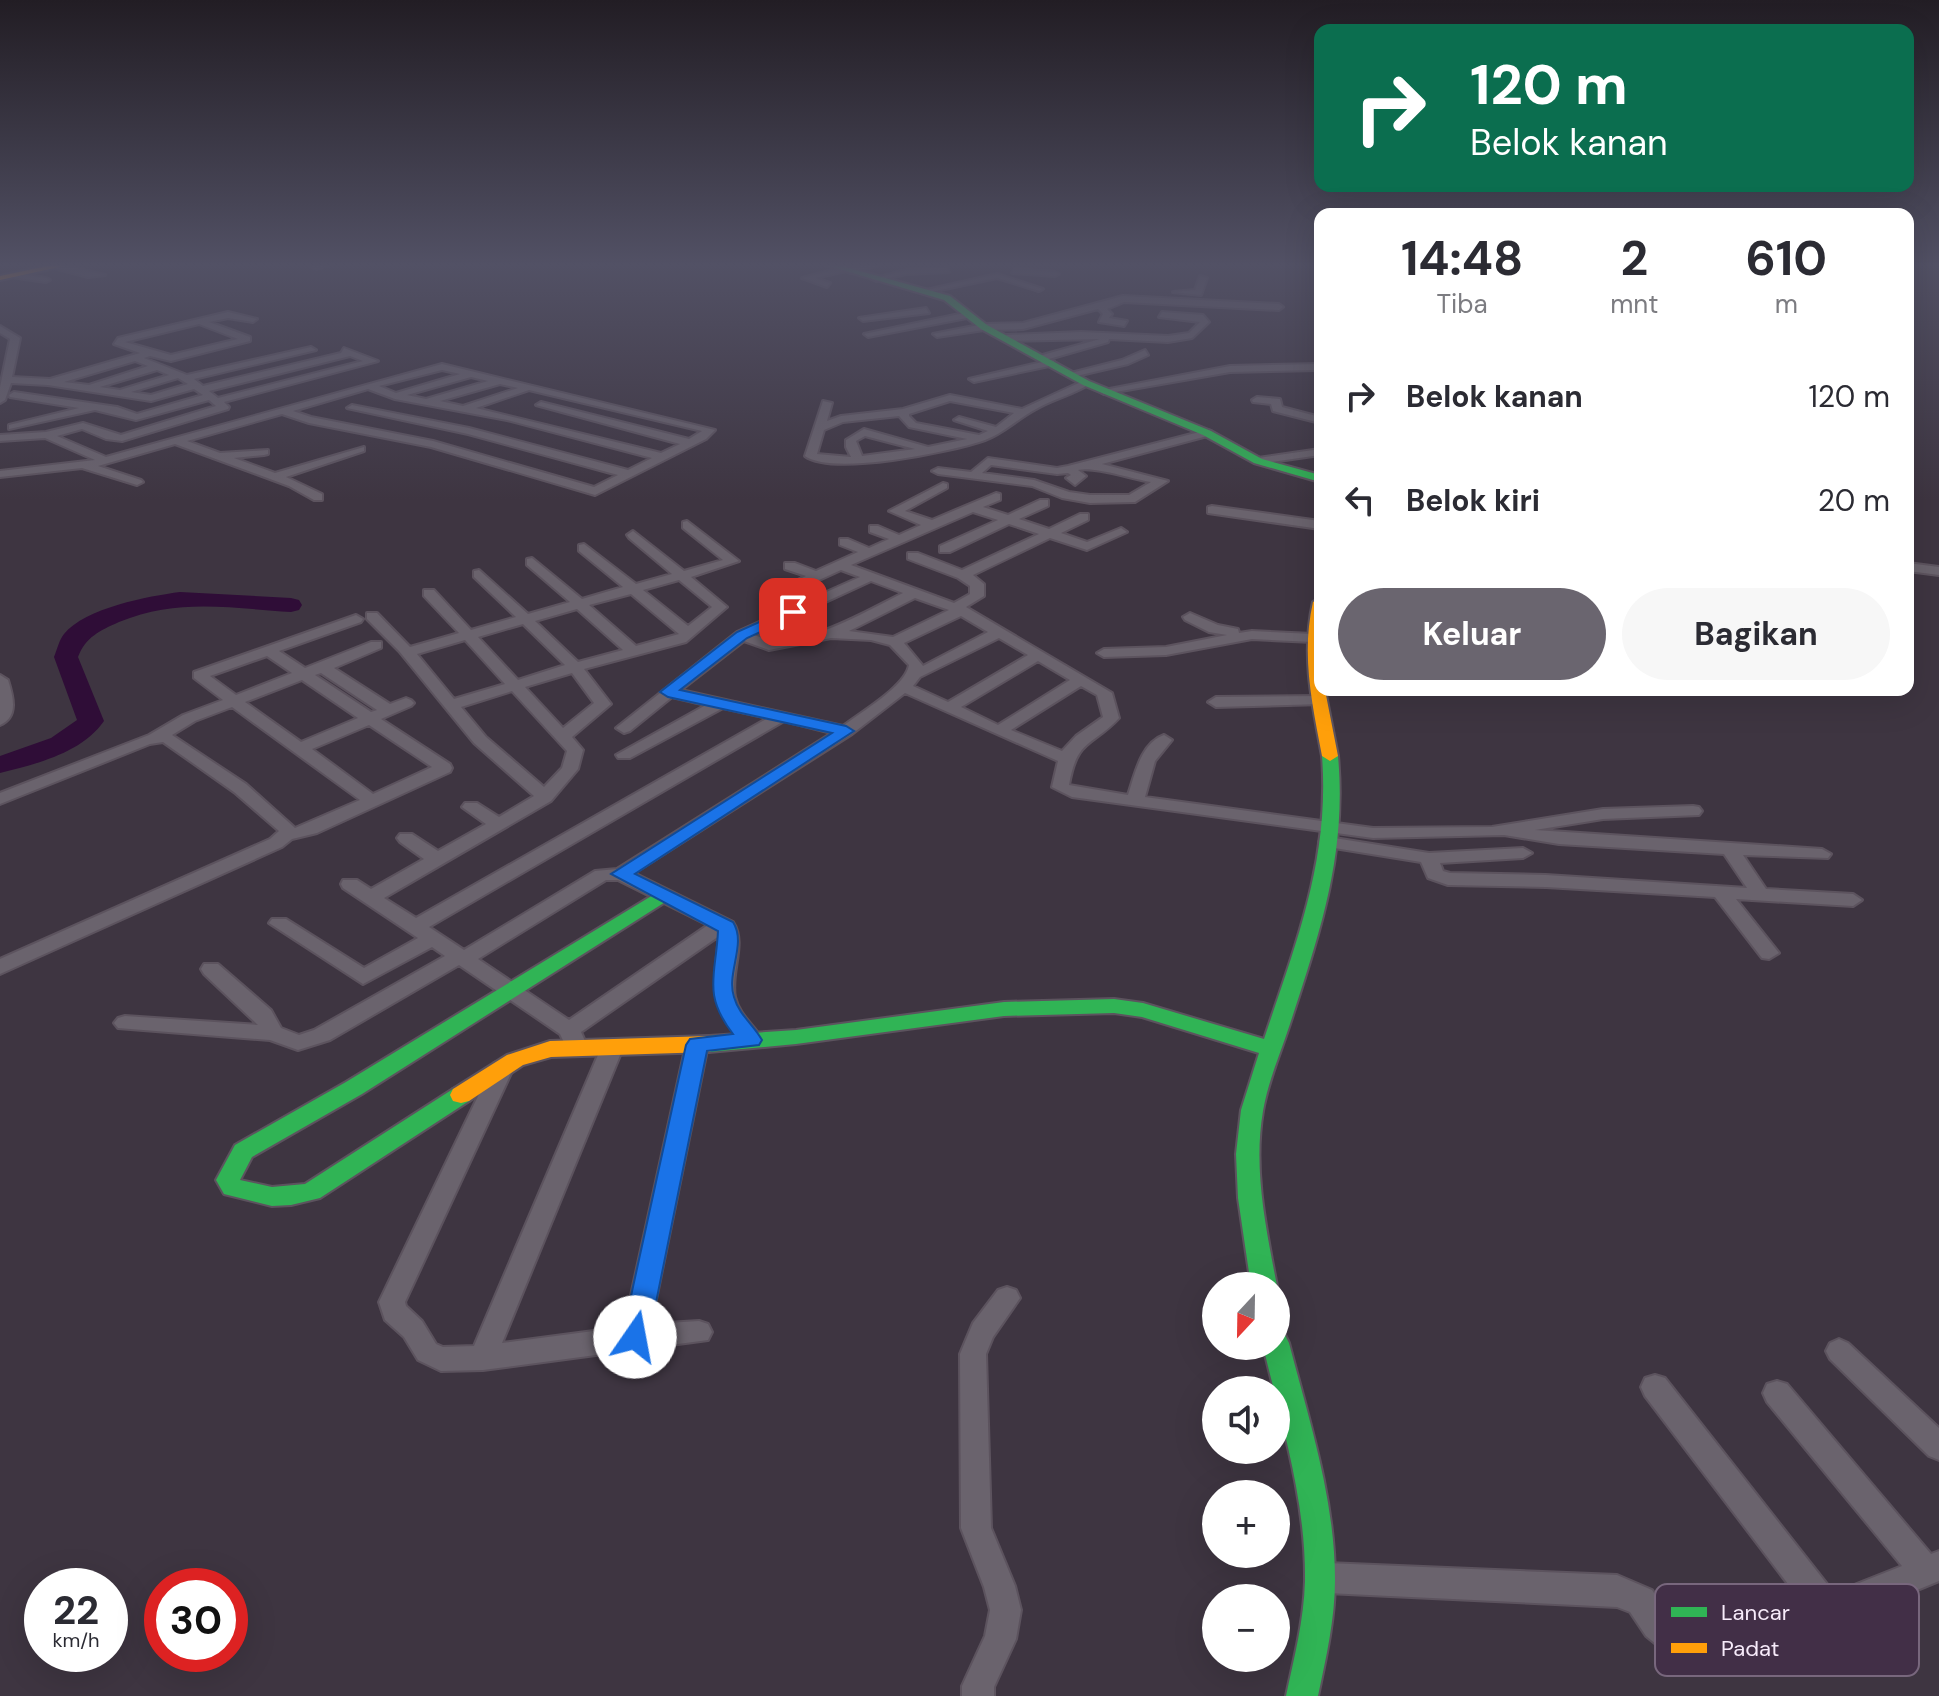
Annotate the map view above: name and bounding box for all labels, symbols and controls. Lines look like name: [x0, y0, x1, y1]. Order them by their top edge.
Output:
text: 120 m: [1470, 48, 1628, 121]
icon: right: [1338, 56, 1442, 160]
text: Belok kanan: [1470, 119, 1668, 166]
text: 14:48: [1401, 227, 1523, 290]
text: 2: [1621, 227, 1648, 290]
text: 610: [1745, 227, 1827, 290]
text: Tiba: [1436, 287, 1488, 321]
text: mnt: [1610, 287, 1659, 321]
text: m: [1775, 287, 1798, 321]
icon: right: [1338, 374, 1382, 418]
text: Belok kanan: [1406, 377, 1583, 416]
text: 120 m: [1808, 377, 1890, 416]
icon: left: [1338, 478, 1382, 522]
text: Belok kiri: [1406, 481, 1540, 520]
text: 20 m: [1818, 481, 1890, 520]
pin: [759, 578, 827, 646]
button: Keluar: [1338, 588, 1606, 680]
button: Bagikan: [1622, 588, 1890, 680]
icon: arrive: [771, 590, 815, 634]
north arrow: [1202, 1272, 1290, 1360]
map controls: [1202, 1272, 1290, 1672]
position arrow: [593, 1295, 677, 1379]
button: sound: [1202, 1376, 1290, 1464]
button: +: [1202, 1480, 1290, 1568]
speed limit sign: 30: [144, 1568, 248, 1672]
text: 22: [53, 1584, 99, 1636]
button: −: [1202, 1584, 1290, 1672]
legend: [1655, 1584, 1919, 1676]
text: Lancar: [1721, 1598, 1790, 1627]
text: km/h: [52, 1627, 100, 1653]
text: Padat: [1721, 1634, 1779, 1663]

